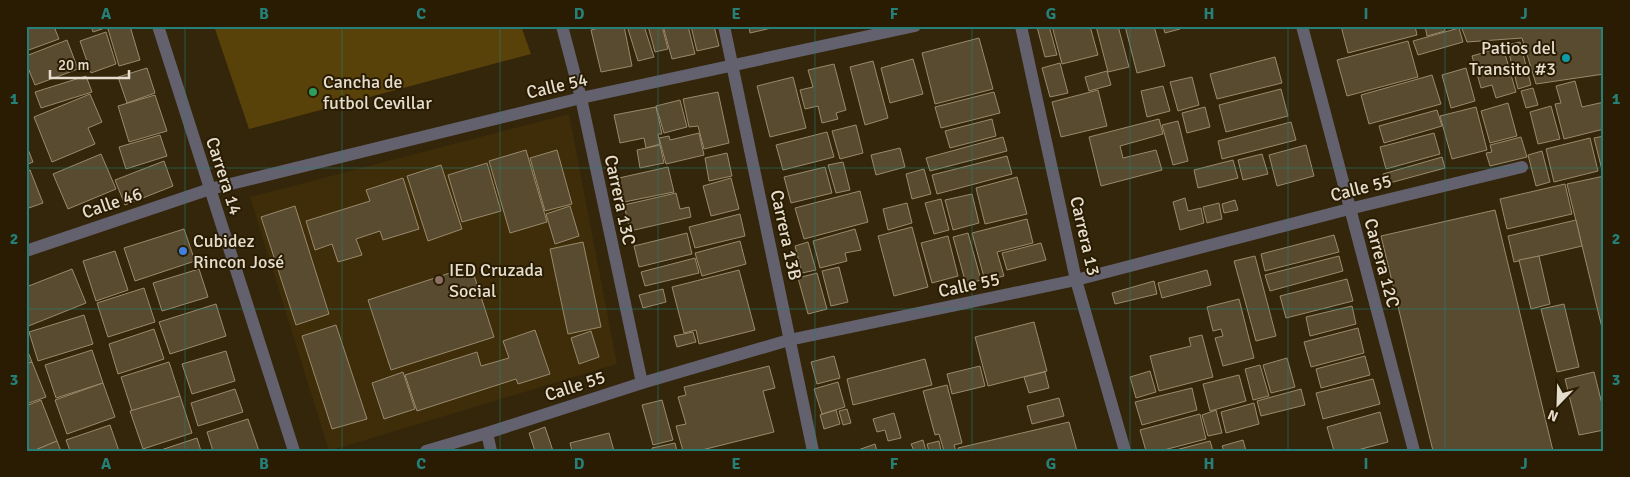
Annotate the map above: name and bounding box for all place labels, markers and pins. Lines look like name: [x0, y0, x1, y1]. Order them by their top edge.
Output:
place label: Patios del Transito #3: [1469, 37, 1556, 80]
marker: Patios del Transito #3: [1560, 52, 1572, 64]
place label: Cancha de futbol Cevillar: [323, 71, 432, 114]
marker: Cancha de futbol Cevillar: [307, 86, 319, 98]
place label: Cubidez Rincon José: [193, 230, 284, 273]
marker: Cubidez Rincon José: [177, 245, 189, 257]
place label: IED Cruzada Social: [449, 259, 543, 302]
marker: IED Cruzada Social: [433, 274, 445, 286]

